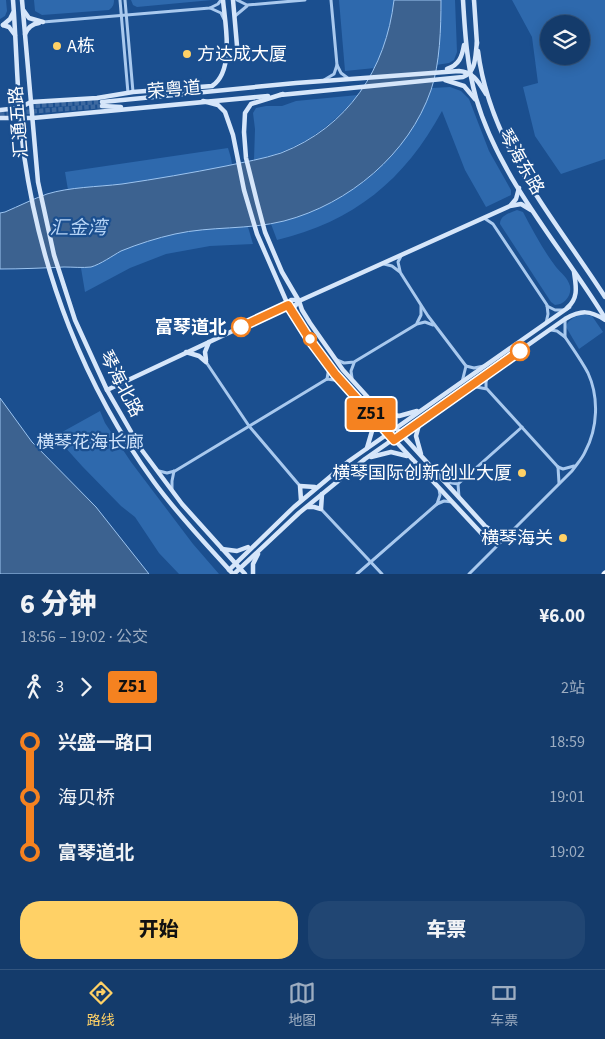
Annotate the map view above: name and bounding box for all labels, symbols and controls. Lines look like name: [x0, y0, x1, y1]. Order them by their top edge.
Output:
map controls: [540, 15, 590, 65]
button: layers: [540, 15, 590, 65]
place label: A栋: [67, 34, 95, 59]
marker: A栋: [51, 40, 63, 52]
place label: 方达成大厦: [197, 42, 287, 67]
marker: 方达成大厦: [181, 48, 193, 60]
street label: 荣粤道: [146, 75, 202, 105]
street label: 汇通五路: [3, 85, 35, 159]
street label: 琴海东路: [492, 125, 550, 199]
water label: 汇金湾: [49, 215, 109, 242]
place label: 富琴道北: [155, 315, 227, 340]
marker: 富琴道北: [231, 317, 251, 337]
unlabelled marker: [303, 332, 317, 346]
unlabelled marker: [510, 341, 530, 361]
street label: 琴海北路: [93, 346, 149, 422]
line badge: Z51: [342, 398, 400, 430]
text: Z51: [357, 401, 385, 426]
park label: 横琴花海长廊: [36, 430, 144, 455]
place label: 横琴国际创新创业大厦: [332, 461, 512, 486]
marker: 横琴国际创新创业大厦: [516, 467, 528, 479]
place label: 横琴海关: [481, 526, 553, 551]
marker: 横琴海关: [557, 532, 569, 544]
text: 6 分钟: [20, 584, 97, 624]
text: ¥6.00: [539, 603, 585, 630]
text: 18:56 – 19:02 · 公交: [20, 626, 148, 648]
icon: walk: [20, 673, 48, 701]
icon: forward: [72, 673, 100, 701]
text: Z51: [118, 674, 147, 699]
text: 3: [56, 676, 64, 698]
text: 2站: [561, 677, 585, 699]
text: 兴盛一路口: [58, 730, 153, 757]
text: 18:59: [549, 731, 585, 753]
text: 海贝桥: [58, 785, 115, 812]
text: 19:01: [549, 786, 585, 808]
text: 富琴道北: [58, 840, 134, 867]
text: 19:02: [549, 841, 585, 863]
button: 开始: [20, 901, 298, 959]
button: 车票: [308, 901, 585, 959]
tab: 路线: [87, 979, 115, 1031]
tab: 地图: [288, 979, 316, 1031]
tab: 车票: [490, 979, 518, 1031]

